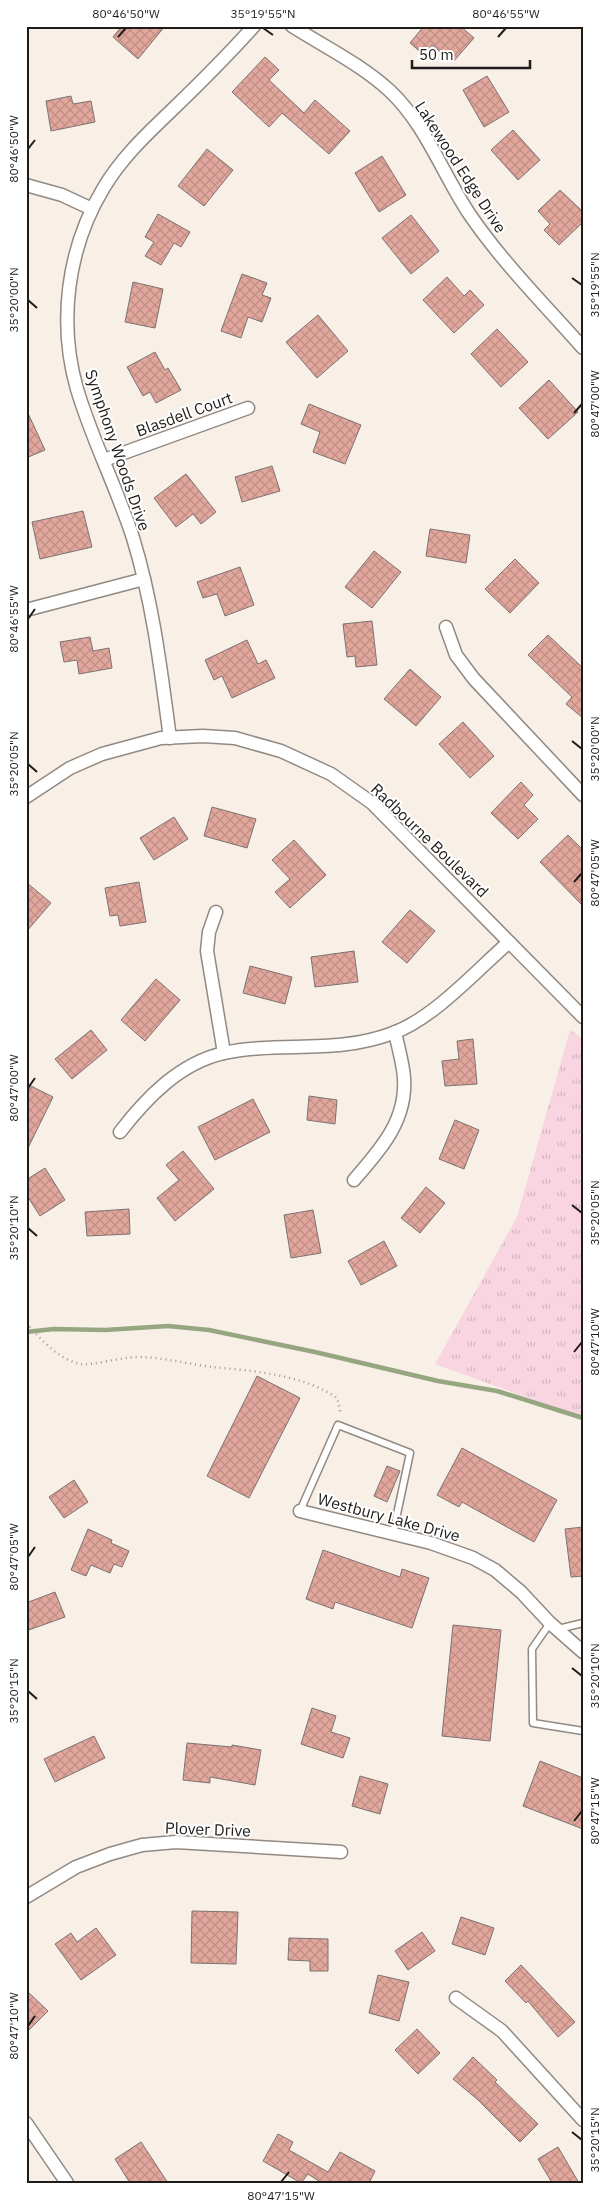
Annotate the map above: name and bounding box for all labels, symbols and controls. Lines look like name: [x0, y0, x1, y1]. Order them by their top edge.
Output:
text: 80°46'50"W: [92, 6, 160, 21]
text: 35°19'55"N: [230, 6, 296, 21]
text: 80°46'55"W: [472, 6, 540, 21]
scale bar: [412, 38, 529, 70]
text: 50 m: [419, 45, 454, 64]
street label: Lakewood Edge Drive: [411, 97, 511, 237]
text: 80°46'50"W: [6, 115, 21, 183]
text: 35°19'55"N: [587, 252, 602, 318]
text: 35°20'00"N: [6, 267, 21, 333]
street label: Symphony Woods Drive: [81, 367, 155, 533]
text: 80°47'00"W: [587, 370, 602, 438]
street label: Blasdell Court: [133, 387, 235, 441]
text: 80°46'55"W: [6, 585, 21, 653]
text: 35°20'00"N: [587, 716, 602, 782]
text: 35°20'05"N: [6, 731, 21, 797]
street label: Radbourne Boulevard: [367, 779, 493, 901]
text: 80°47'05"W: [587, 839, 602, 907]
text: 80°47'00"W: [6, 1054, 21, 1122]
text: 35°20'05"N: [587, 1180, 602, 1246]
text: 35°20'10"N: [6, 1195, 21, 1261]
text: 80°47'10"W: [587, 1308, 602, 1376]
street label: Westbury Lake Drive: [316, 1488, 463, 1546]
text: 80°47'05"W: [6, 1523, 21, 1591]
text: 35°20'10"N: [587, 1643, 602, 1709]
text: 35°20'15"N: [6, 1658, 21, 1724]
text: 80°47'15"W: [587, 1777, 602, 1845]
street label: Plover Drive: [165, 1818, 252, 1841]
text: 80°47'10"W: [6, 1992, 21, 2060]
text: 35°20'15"N: [587, 2107, 602, 2173]
text: 80°47'15"W: [247, 2188, 315, 2203]

